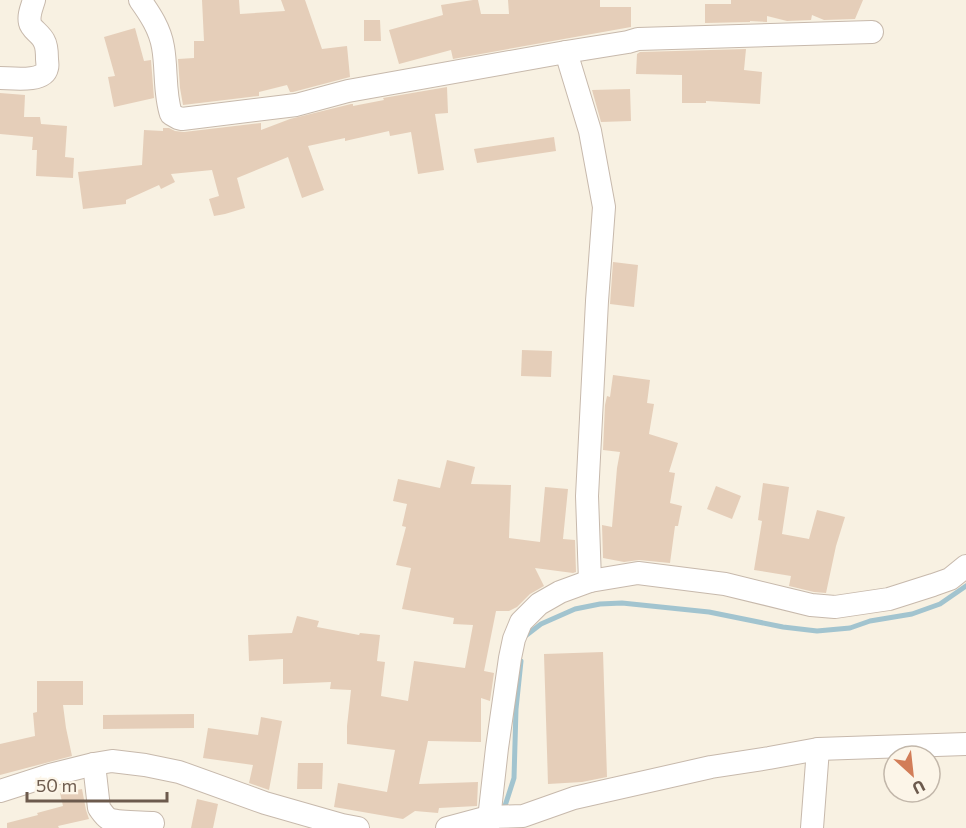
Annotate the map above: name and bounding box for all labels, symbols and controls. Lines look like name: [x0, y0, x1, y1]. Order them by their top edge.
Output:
north arrow: [882, 744, 942, 804]
scale bar: [27, 765, 166, 803]
text: 50 m: [36, 774, 77, 796]
text: U: [910, 777, 929, 799]

